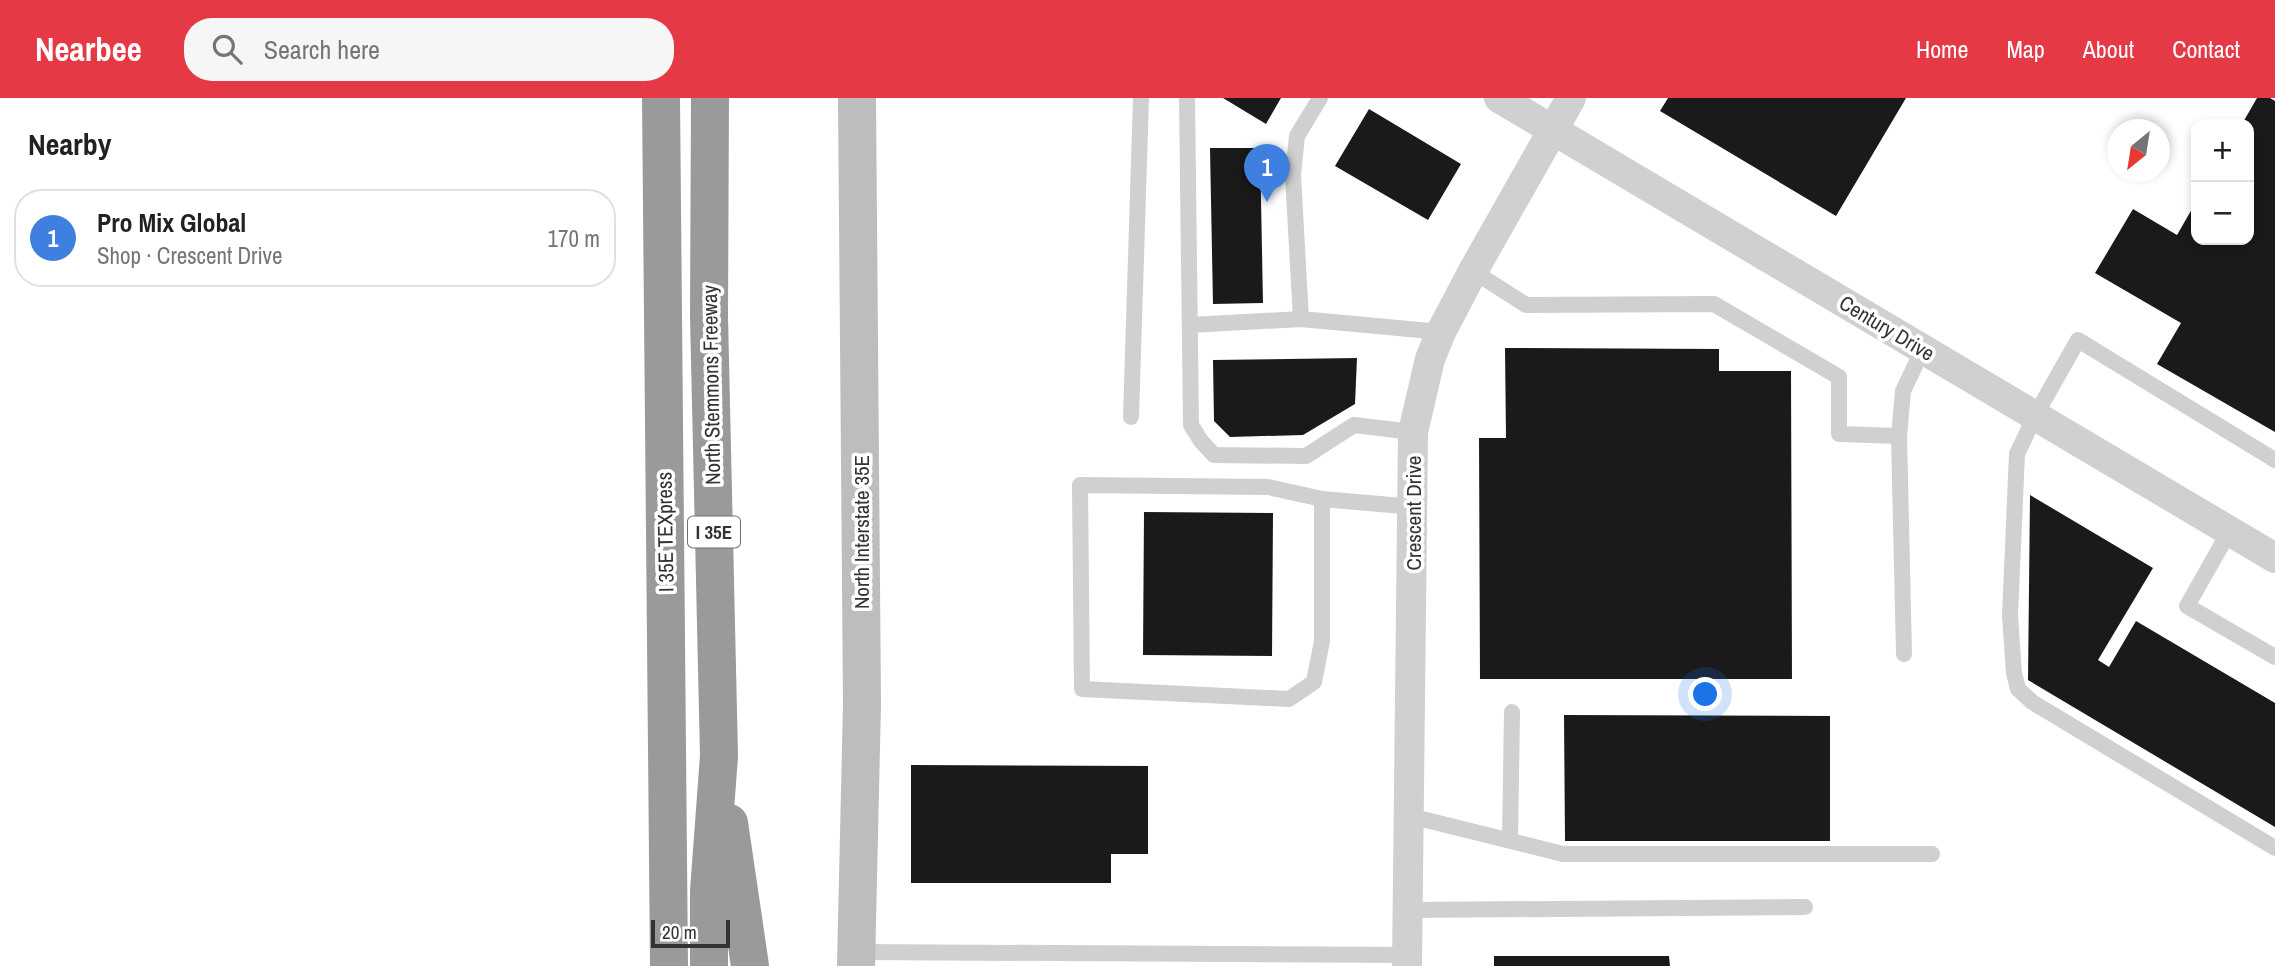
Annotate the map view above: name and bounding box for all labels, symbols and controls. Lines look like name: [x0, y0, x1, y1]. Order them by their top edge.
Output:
search box: [184, 18, 674, 81]
text: Nearbee: [35, 27, 142, 71]
icon: search: [208, 30, 246, 68]
text: Search here: [264, 32, 380, 67]
text: Home: [1916, 33, 1968, 65]
text: Map: [2006, 33, 2045, 65]
text: About: [2083, 33, 2134, 65]
text: Contact: [2172, 33, 2240, 65]
north arrow: [2107, 119, 2170, 182]
map controls: [2191, 119, 2254, 245]
button: +: [2191, 119, 2254, 182]
text: Nearby: [28, 124, 111, 164]
pin: 1: [1244, 144, 1290, 202]
button: −: [2191, 182, 2254, 245]
text: Pro Mix Global: [97, 205, 246, 240]
text: 1: [48, 223, 58, 254]
text: 170 m: [548, 223, 600, 254]
text: Shop · Crescent Drive: [97, 240, 283, 271]
street label: North Stemmons Freeway: [695, 284, 727, 485]
street label: Century Drive: [1834, 288, 1940, 368]
street label: North Interstate 35E: [847, 455, 876, 609]
street label: Crescent Drive: [1399, 456, 1428, 570]
street label: I 35E TEXpress: [649, 472, 681, 592]
road number: I 35E: [688, 516, 740, 547]
your location: [1688, 677, 1722, 711]
scale bar: [651, 917, 730, 949]
text: 20 m: [662, 919, 697, 945]

